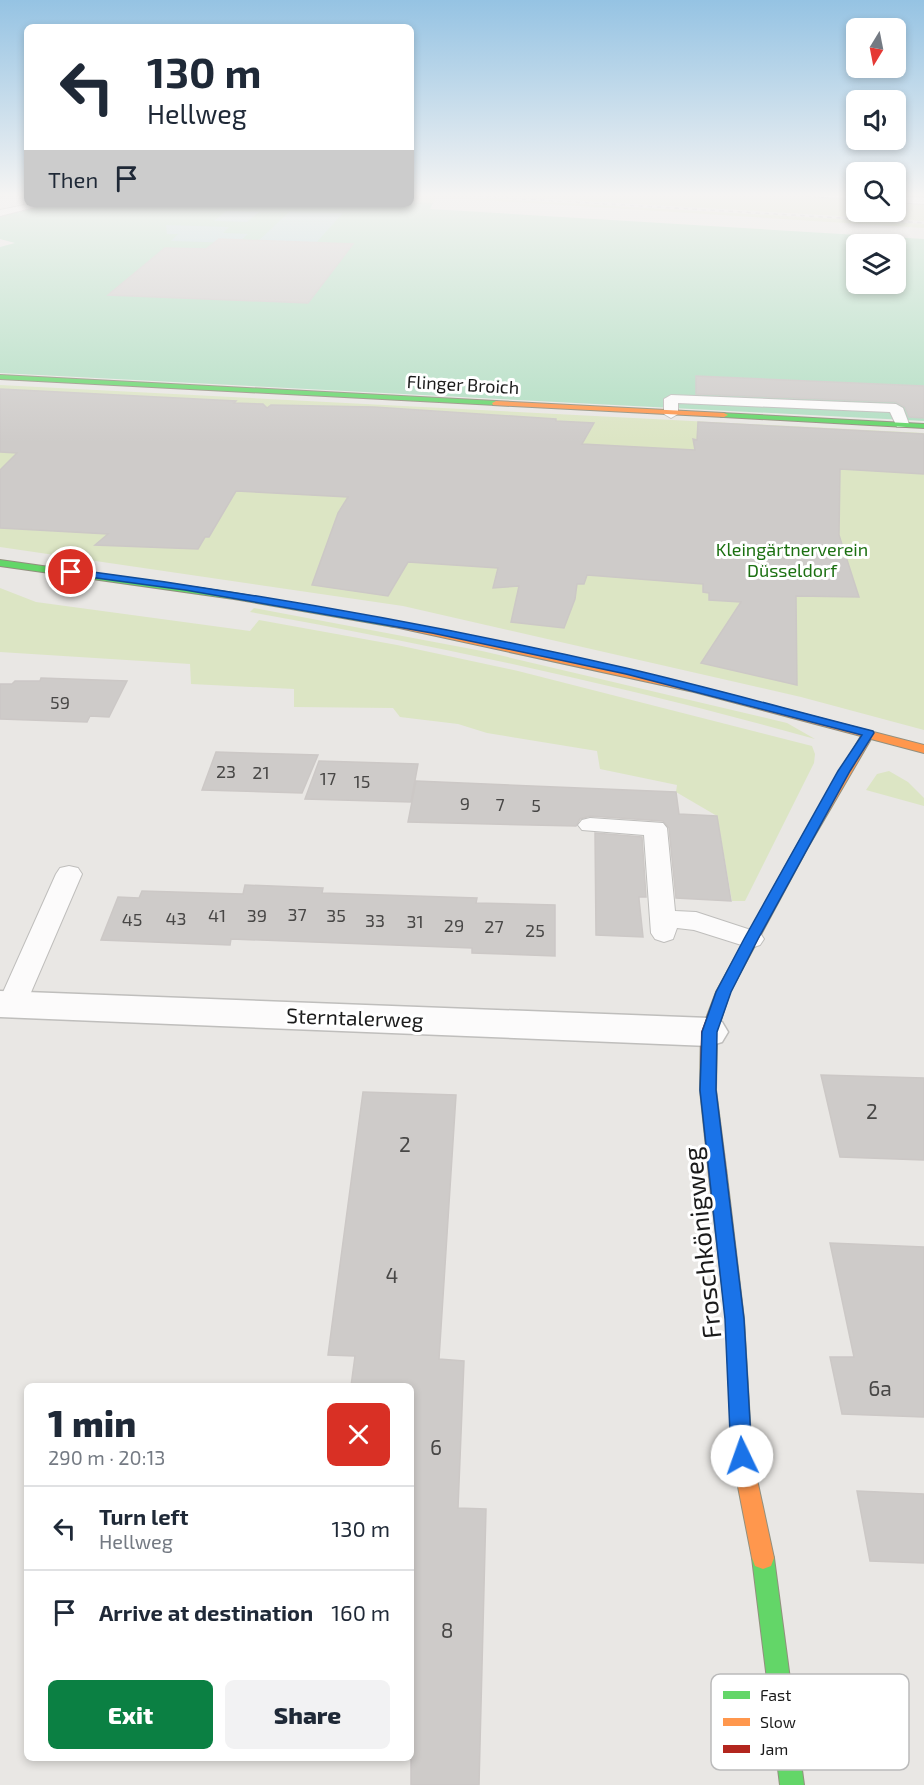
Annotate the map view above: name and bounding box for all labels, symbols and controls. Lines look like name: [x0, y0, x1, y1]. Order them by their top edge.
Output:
north arrow: [846, 18, 906, 78]
map controls: [846, 18, 906, 294]
text: 130 m: [147, 46, 262, 96]
icon: left: [48, 48, 126, 126]
button: sound: [846, 90, 906, 150]
text: Hellweg: [147, 97, 247, 129]
icon: arrive: [110, 162, 143, 195]
button: search: [846, 162, 906, 222]
text: Then: [48, 166, 98, 192]
button: layers: [846, 234, 906, 294]
street label: Flinger Broich: [406, 370, 520, 398]
park label: Kleingärtnerverein Düsseldorf: [716, 538, 868, 581]
pin: [45, 546, 96, 597]
icon: arrive: [54, 555, 87, 588]
house number: 59: [50, 691, 70, 713]
house number: 23: [216, 760, 236, 782]
house number: 21: [252, 761, 270, 783]
house number: 17: [320, 767, 336, 789]
house number: 15: [354, 770, 370, 792]
house number: 9: [460, 792, 470, 814]
house number: 7: [495, 793, 505, 815]
house number: 5: [531, 794, 541, 816]
house number: 37: [287, 903, 307, 925]
house number: 41: [208, 904, 226, 926]
house number: 39: [247, 904, 267, 926]
house number: 35: [326, 904, 346, 926]
house number: 43: [165, 907, 187, 929]
house number: 45: [122, 908, 142, 930]
house number: 33: [365, 909, 385, 931]
house number: 31: [406, 910, 424, 932]
house number: 29: [444, 914, 464, 936]
house number: 27: [484, 915, 504, 937]
house number: 25: [525, 919, 545, 941]
street label: Sterntalerweg: [286, 1002, 424, 1032]
house number: 2: [866, 1098, 878, 1123]
house number: 2: [399, 1131, 411, 1156]
street label: Froschkönigweg: [676, 1145, 726, 1341]
house number: 4: [386, 1262, 398, 1287]
house number: 6a: [868, 1375, 892, 1400]
text: 1 min: [48, 1401, 136, 1444]
button: close: [327, 1403, 390, 1466]
position arrow: [710, 1424, 774, 1488]
house number: 6: [430, 1434, 442, 1459]
text: 290 m · 20:13: [48, 1445, 165, 1469]
text: Turn left: [99, 1503, 188, 1529]
icon: left: [48, 1512, 81, 1545]
text: 130 m: [332, 1515, 390, 1541]
text: Hellweg: [99, 1529, 173, 1553]
icon: arrive: [48, 1596, 81, 1629]
text: Arrive at destination: [99, 1599, 313, 1625]
text: 160 m: [331, 1599, 390, 1625]
house number: 8: [441, 1617, 453, 1642]
legend: [711, 1674, 909, 1770]
button: Exit: [48, 1680, 213, 1749]
button: Share: [225, 1680, 390, 1749]
text: Fast: [760, 1685, 791, 1704]
text: Slow: [760, 1712, 796, 1731]
text: Jam: [760, 1739, 788, 1758]

